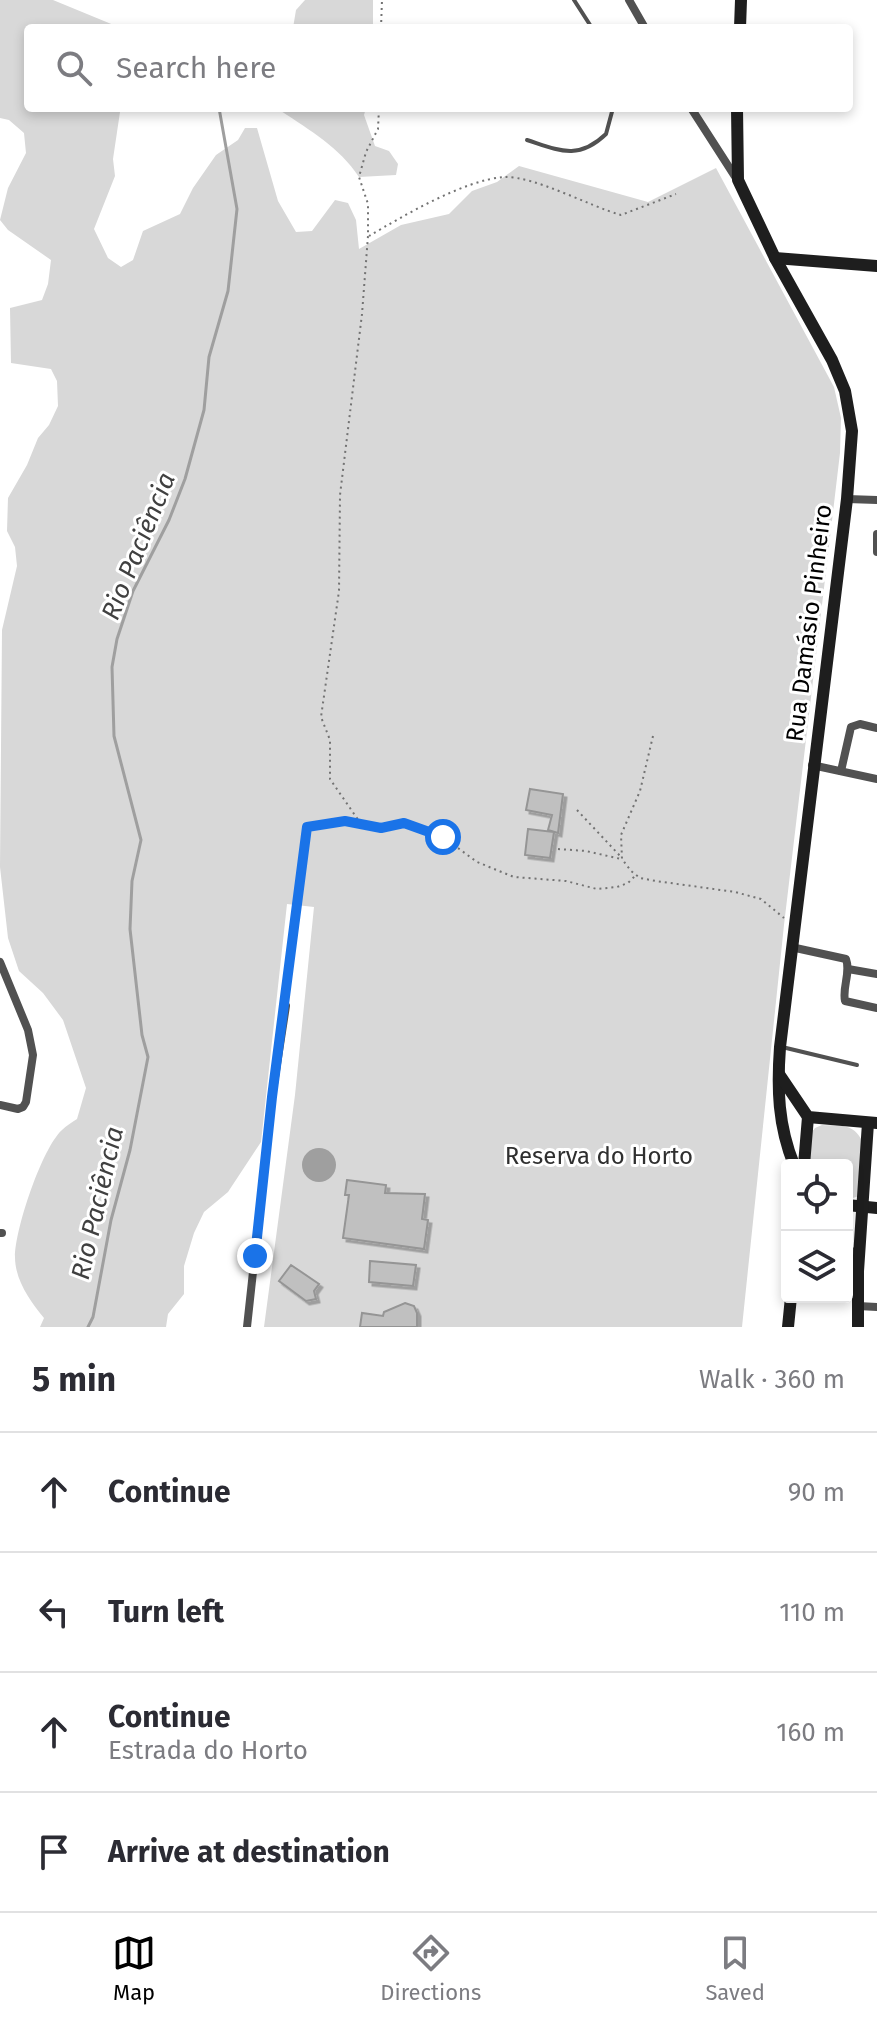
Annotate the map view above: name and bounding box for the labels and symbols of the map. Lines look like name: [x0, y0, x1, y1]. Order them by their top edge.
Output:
water label: Rio Paciência: [95, 468, 182, 624]
street label: Rua Damásio Pinheiro: [781, 503, 837, 743]
route start: [425, 819, 461, 855]
water label: Rio Paciência: [65, 1124, 130, 1283]
park label: Reserva do Horto: [505, 1142, 693, 1170]
route end: [237, 1238, 273, 1274]

